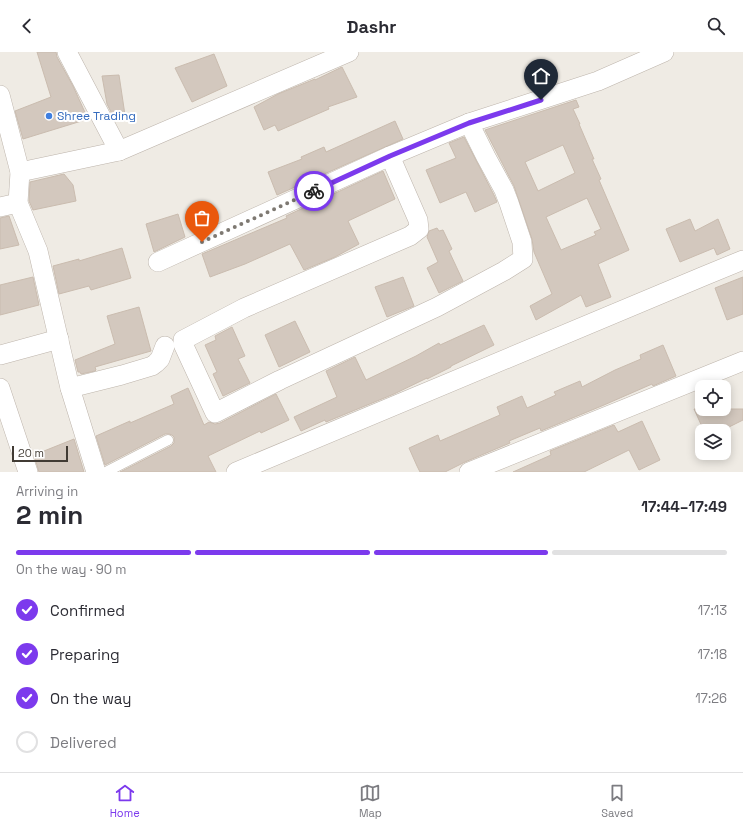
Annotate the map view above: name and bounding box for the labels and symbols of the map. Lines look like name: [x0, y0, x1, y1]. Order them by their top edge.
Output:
pin: [524, 59, 558, 100]
place label: Shree Trading: [57, 108, 136, 124]
marker: Shree Trading: [44, 111, 54, 121]
courier: [294, 171, 334, 211]
pin: [185, 201, 219, 242]
scale bar: [12, 444, 68, 463]

